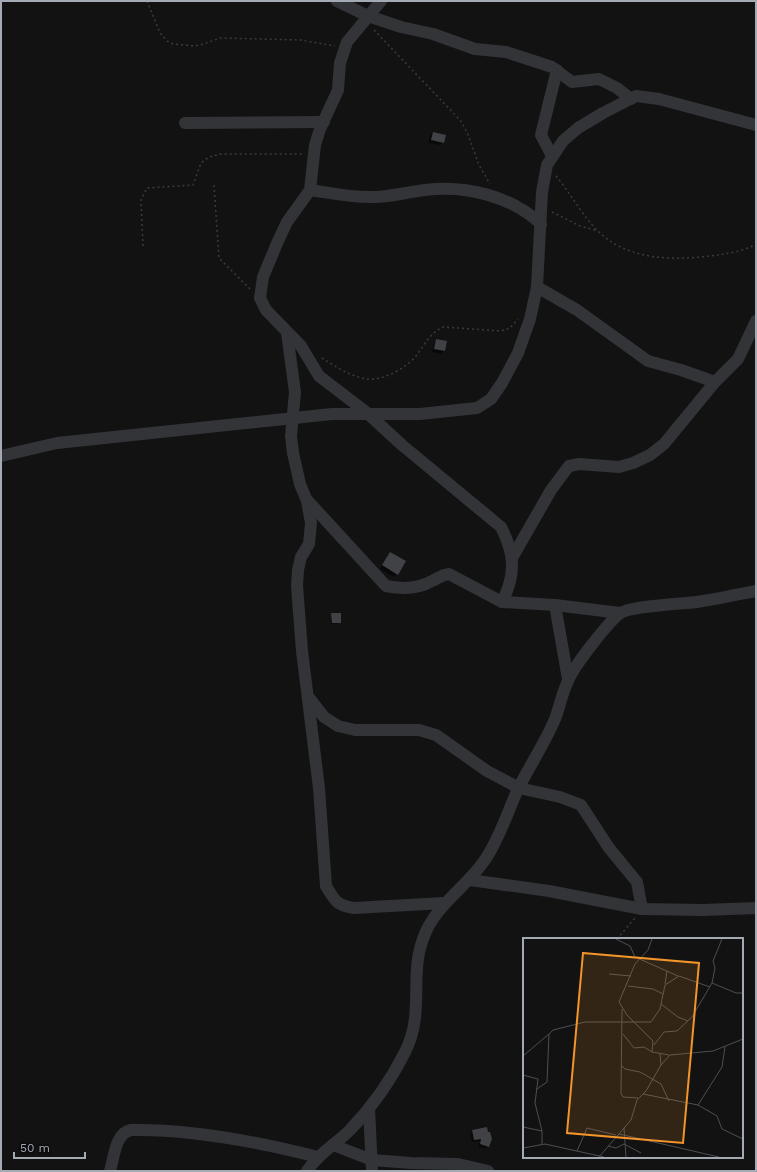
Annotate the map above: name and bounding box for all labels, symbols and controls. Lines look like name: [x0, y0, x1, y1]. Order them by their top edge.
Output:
inset map: [523, 938, 743, 1158]
scale bar: [14, 1134, 85, 1160]
text: 50 m: [20, 1141, 50, 1155]

